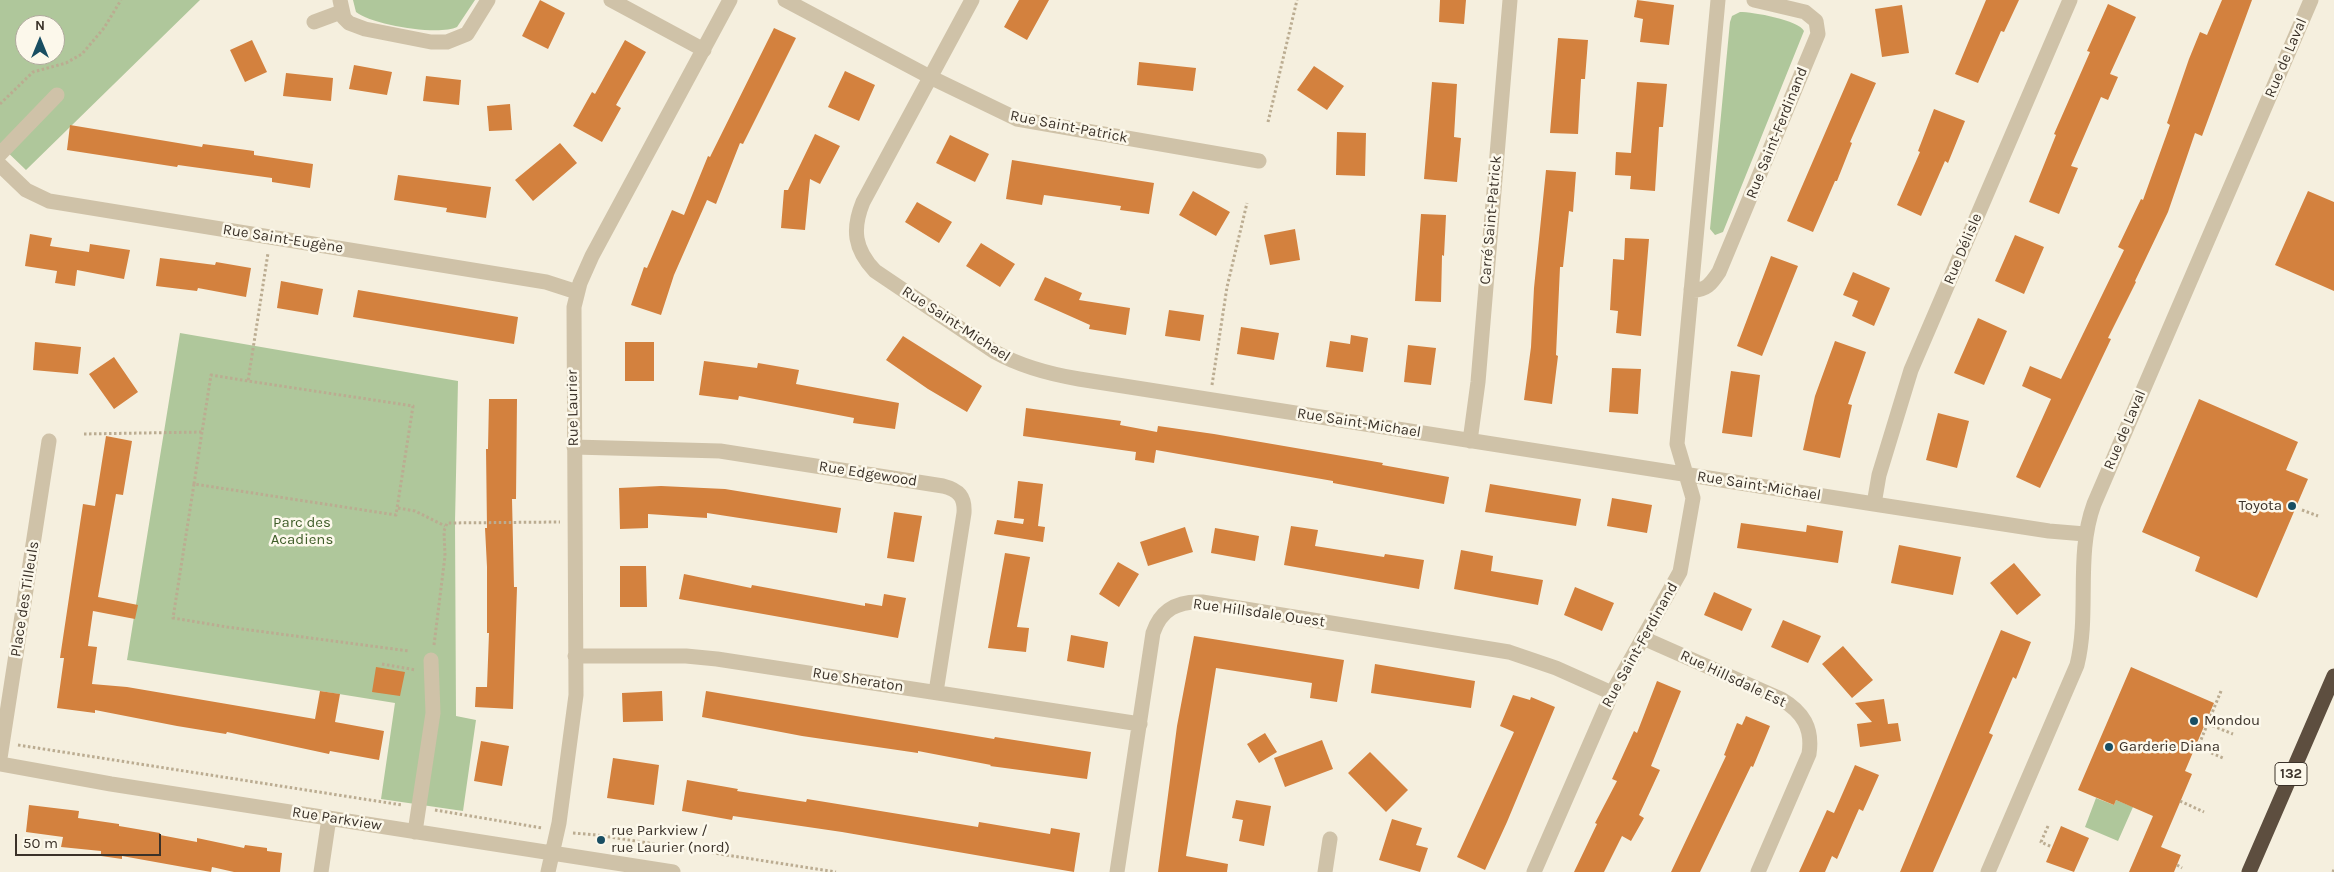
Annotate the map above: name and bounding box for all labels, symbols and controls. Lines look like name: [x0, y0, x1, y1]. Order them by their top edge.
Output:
north arrow: [15, 15, 65, 65]
street label: Rue de Laval: [2261, 15, 2311, 101]
text: N: [35, 17, 45, 34]
street label: Rue Saint-Ferdinand: [1742, 65, 1812, 201]
street label: Rue Saint-Patrick: [1009, 107, 1129, 147]
street label: Carré Saint-Patrick: [1476, 155, 1506, 285]
street label: Rue Délisle: [1940, 211, 1986, 287]
street label: Rue Saint-Eugène: [222, 221, 344, 257]
street label: Rue Saint-Michael: [899, 282, 1013, 366]
street label: Rue Laurier: [563, 369, 583, 447]
street label: Rue de Laval: [2100, 387, 2150, 473]
street label: Rue Saint-Michael: [1296, 404, 1422, 442]
street label: Rue Edgewood: [818, 457, 918, 491]
street label: Rue Saint-Michael: [1696, 467, 1822, 505]
place label: Toyota: [2238, 497, 2282, 515]
marker: Toyota: [2286, 500, 2298, 512]
park label: Parc des Acadiens: [271, 514, 333, 549]
street label: Place des Tilleuls: [7, 540, 43, 658]
street label: Rue Saint-Ferdinand: [1598, 579, 1682, 711]
street label: Rue Hillsdale Ouest: [1192, 595, 1326, 631]
street label: Rue Hillsdale Est: [1677, 647, 1789, 711]
street label: Rue Sheraton: [811, 664, 905, 696]
place label: Mondou: [2204, 712, 2260, 730]
marker: Mondou: [2188, 715, 2200, 727]
place label: Garderie Diana: [2119, 738, 2220, 756]
marker: Garderie Diana: [2103, 741, 2115, 753]
road number: 132: [2275, 762, 2307, 786]
street label: Rue Parkview: [291, 803, 383, 835]
place label: rue Parkview / rue Laurier (nord): [611, 822, 730, 857]
scale bar: [18, 824, 164, 856]
text: 50 m: [23, 834, 58, 852]
marker: rue Parkview / rue Laurier (nord): [595, 834, 607, 846]

